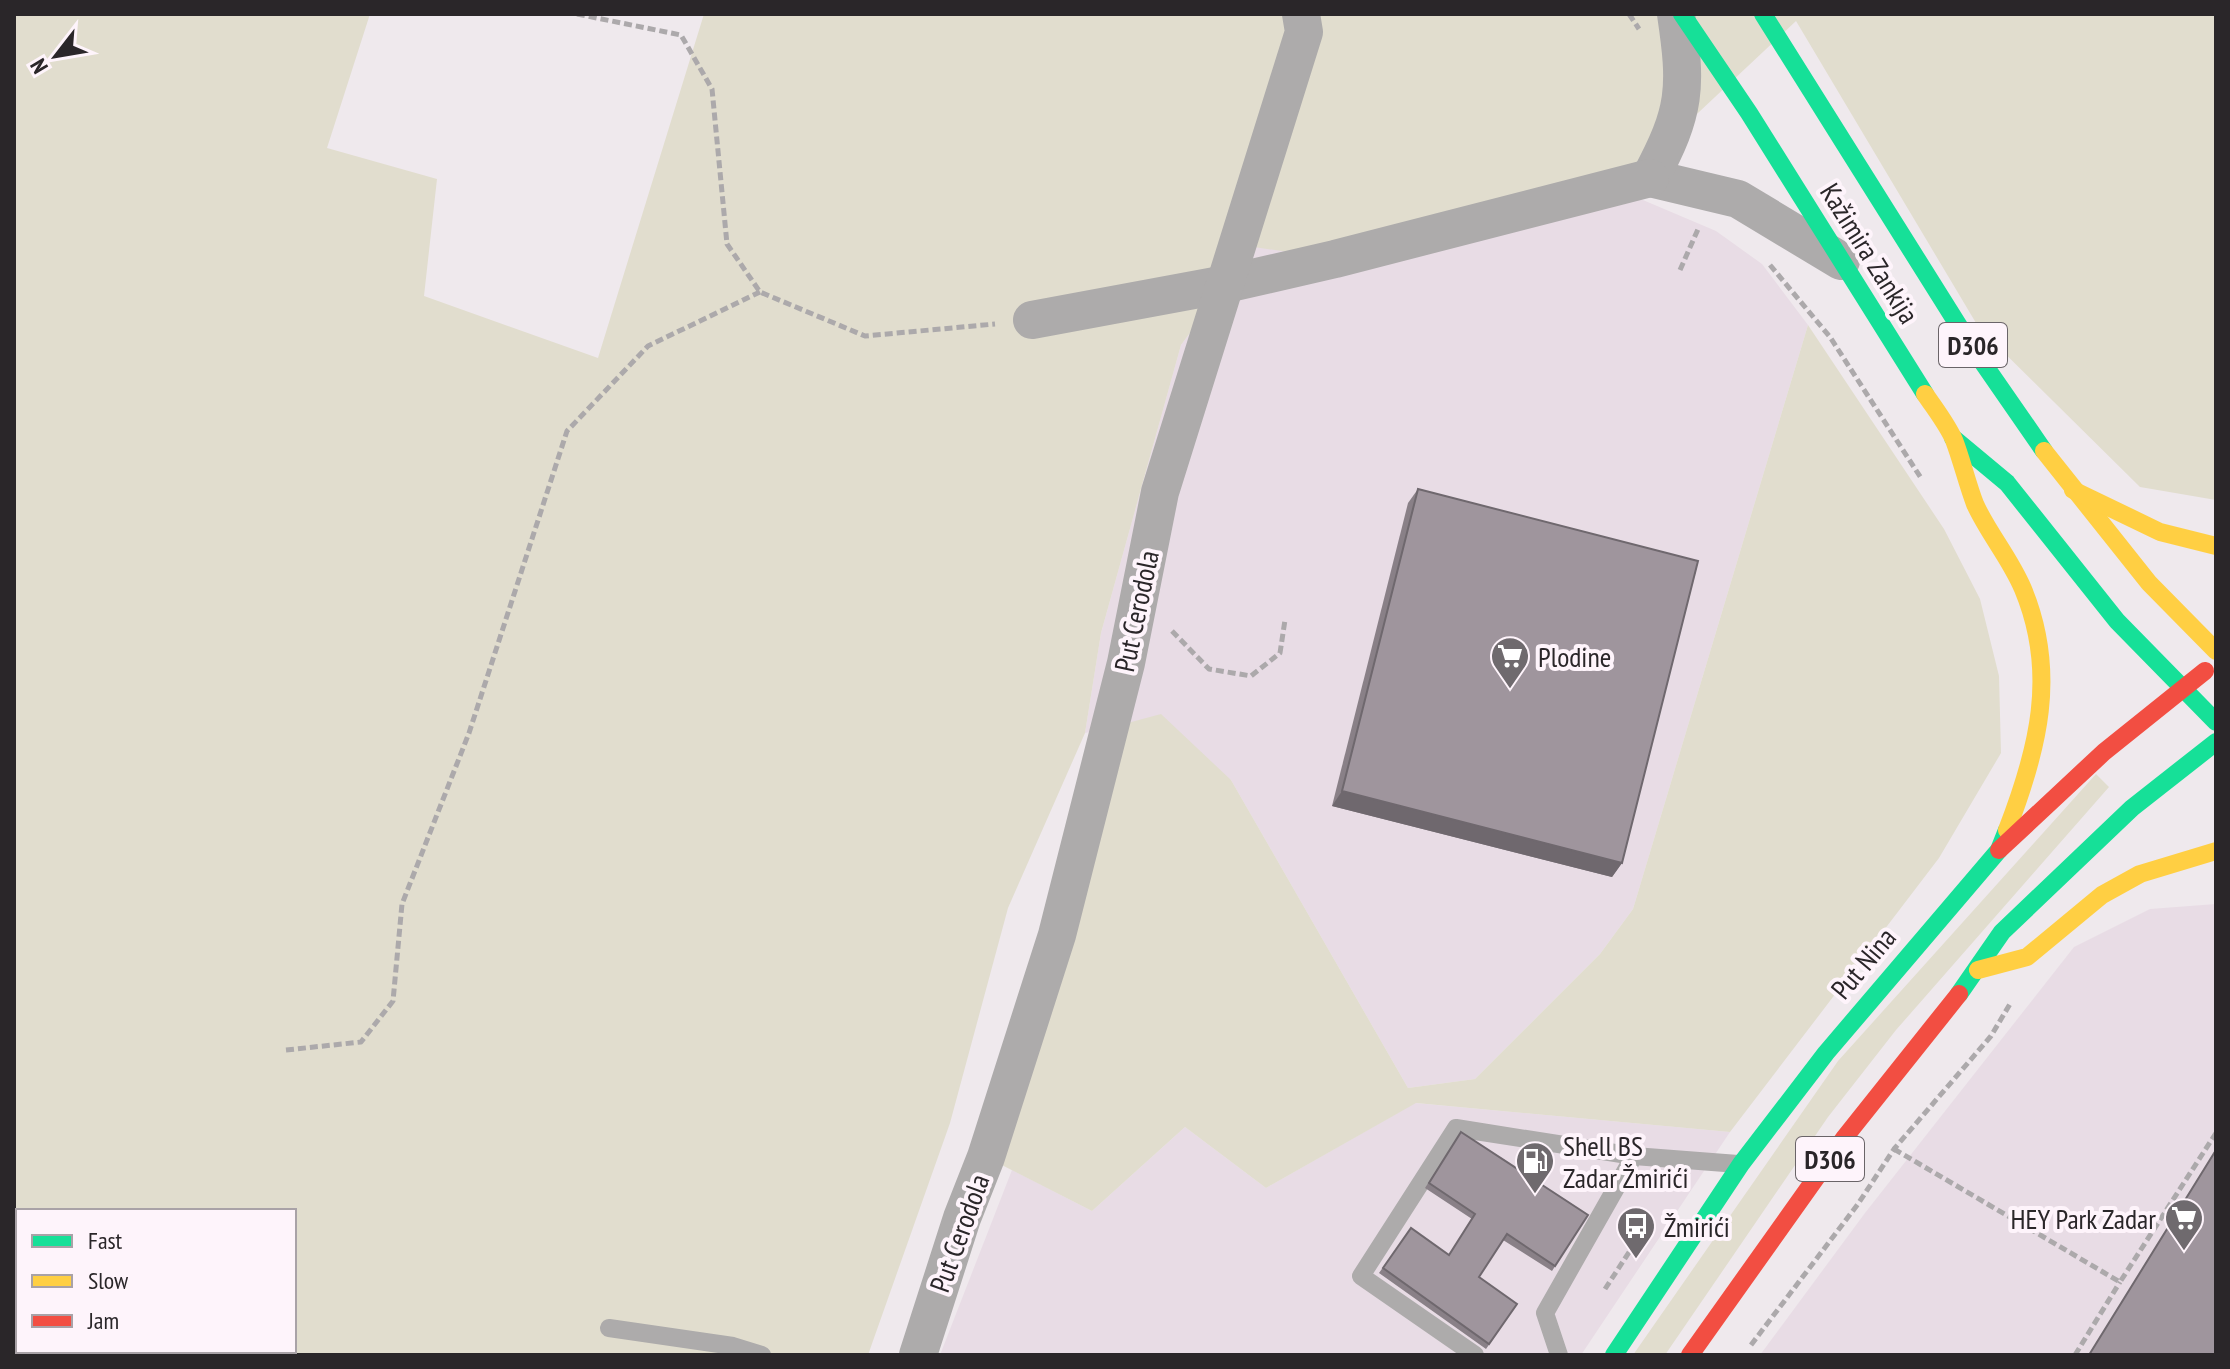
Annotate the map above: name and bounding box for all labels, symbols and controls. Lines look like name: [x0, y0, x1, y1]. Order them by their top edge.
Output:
north arrow: [16, 16, 96, 96]
text: N: [24, 54, 54, 79]
street label: Kažimira Zankija: [1812, 176, 1928, 330]
road number: D306: [1939, 323, 2007, 367]
street label: Put Cerodola: [1105, 547, 1167, 675]
supermarket icon: Plodine: [1489, 635, 1531, 690]
place label: Plodine: [1538, 638, 1611, 675]
street label: Put Nina: [1822, 920, 1904, 1006]
place label: Shell BS Zadar Žmirići: [1563, 1127, 1688, 1196]
road number: D306: [1796, 1137, 1864, 1181]
fuel station icon: Shell BS Zadar Žmirići: [1514, 1140, 1556, 1195]
street label: Put Cerodola: [921, 1169, 997, 1297]
supermarket icon: HEY Park Zadar: [2163, 1197, 2205, 1252]
place label: HEY Park Zadar: [2010, 1200, 2156, 1237]
bus stop icon: Žmirići: [1615, 1205, 1657, 1260]
place label: Žmirići: [1664, 1208, 1730, 1245]
legend: [16, 1209, 296, 1353]
text: Fast: [88, 1225, 123, 1256]
text: Slow: [88, 1265, 129, 1296]
text: Jam: [87, 1305, 119, 1336]

